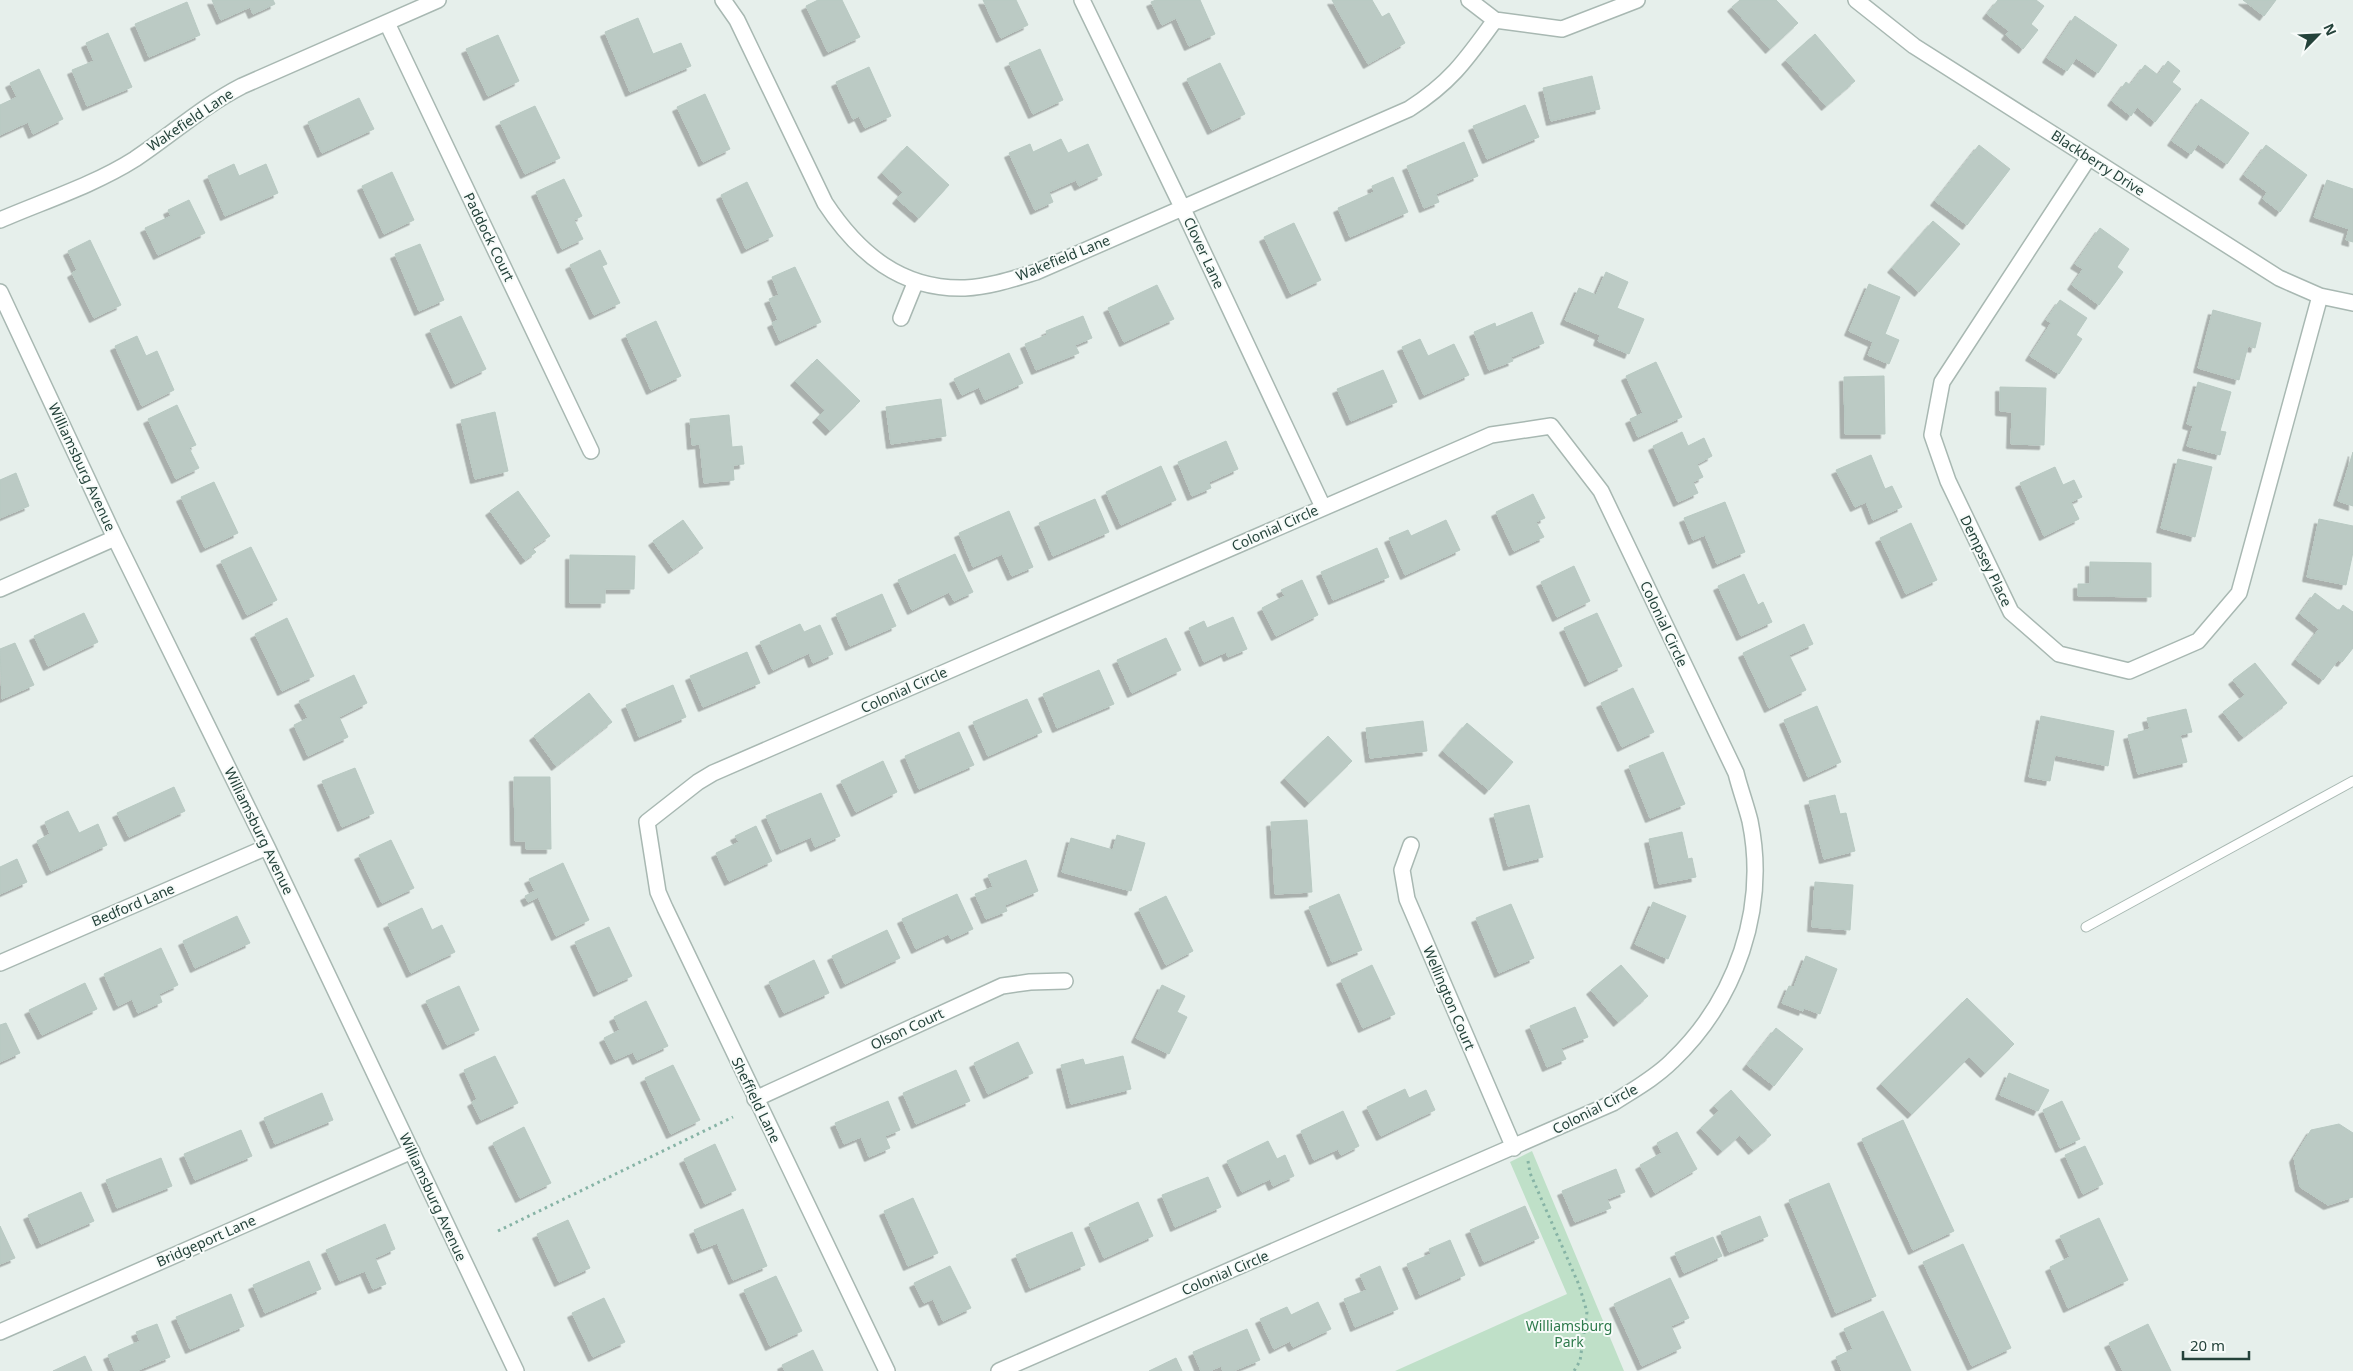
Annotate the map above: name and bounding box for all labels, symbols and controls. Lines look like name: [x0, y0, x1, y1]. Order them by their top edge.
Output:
north arrow: [2293, 10, 2343, 60]
text: N: [2319, 20, 2341, 39]
street label: Wakefield Lane: [143, 84, 237, 155]
street label: Blackberry Drive: [2048, 125, 2149, 200]
street label: Paddock Court: [460, 189, 519, 284]
street label: Clover Lane: [1180, 214, 1229, 292]
street label: Wakefield Lane: [1013, 230, 1113, 285]
street label: Williamsburg Avenue: [44, 400, 121, 534]
street label: Colonial Circle: [1228, 500, 1321, 555]
street label: Dempsey Place: [1956, 512, 2017, 610]
street label: Colonial Circle: [1636, 578, 1693, 670]
street label: Colonial Circle: [857, 662, 950, 717]
street label: Williamsburg Avenue: [220, 764, 299, 898]
street label: Bedford Lane: [88, 878, 177, 931]
street label: Wellington Court: [1419, 943, 1480, 1053]
street label: Olson Court: [867, 1003, 947, 1054]
street label: Sheffield Lane: [728, 1054, 785, 1146]
street label: Colonial Circle: [1549, 1079, 1641, 1138]
street label: Williamsburg Avenue: [395, 1130, 472, 1264]
street label: Bridgeport Lane: [153, 1210, 259, 1271]
street label: Colonial Circle: [1178, 1246, 1271, 1299]
park label: Williamsburg Park: [1526, 1316, 1612, 1351]
scale bar: [2183, 1328, 2249, 1360]
text: 20 m: [2190, 1335, 2225, 1355]

